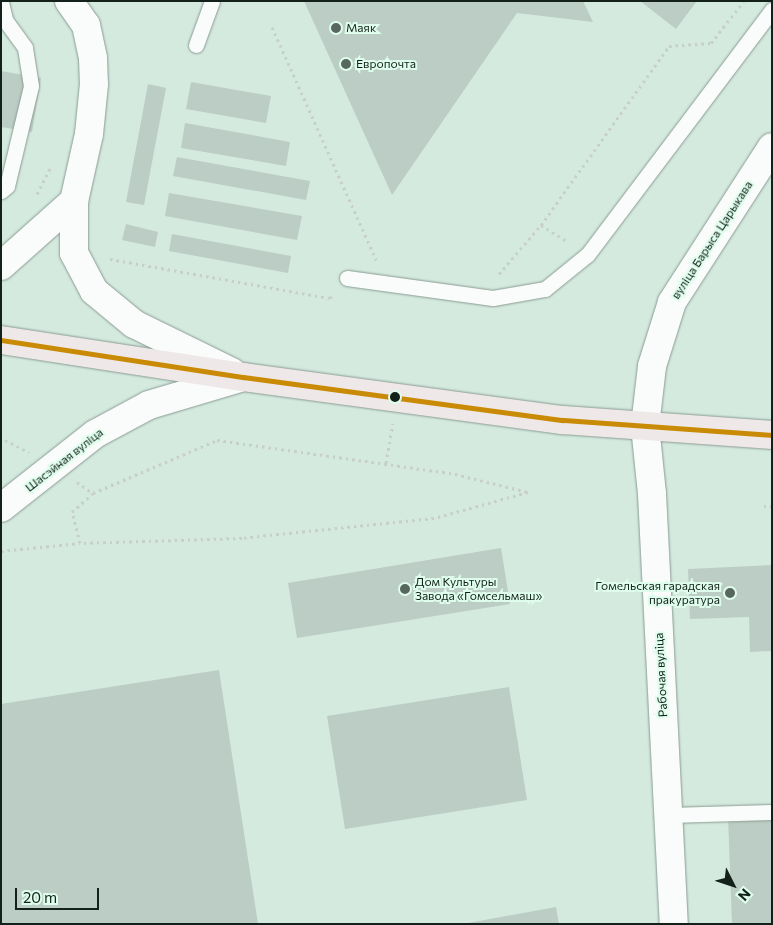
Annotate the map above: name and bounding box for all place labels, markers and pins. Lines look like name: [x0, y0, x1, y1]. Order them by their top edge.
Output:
place label: Маяк: [346, 21, 376, 35]
marker: Маяк: [330, 22, 342, 34]
place label: Европочта: [356, 57, 416, 71]
marker: Европочта: [340, 58, 352, 70]
unlabelled marker: [390, 392, 400, 402]
place label: Дом Культуры Завода «Гомсельмаш»: [415, 575, 542, 603]
place label: Гомельская гарадская пракуратура: [595, 579, 720, 607]
marker: Дом Культуры Завода «Гомсельмаш»: [399, 583, 411, 595]
marker: Гомельская гарадская пракуратура: [724, 587, 736, 599]

